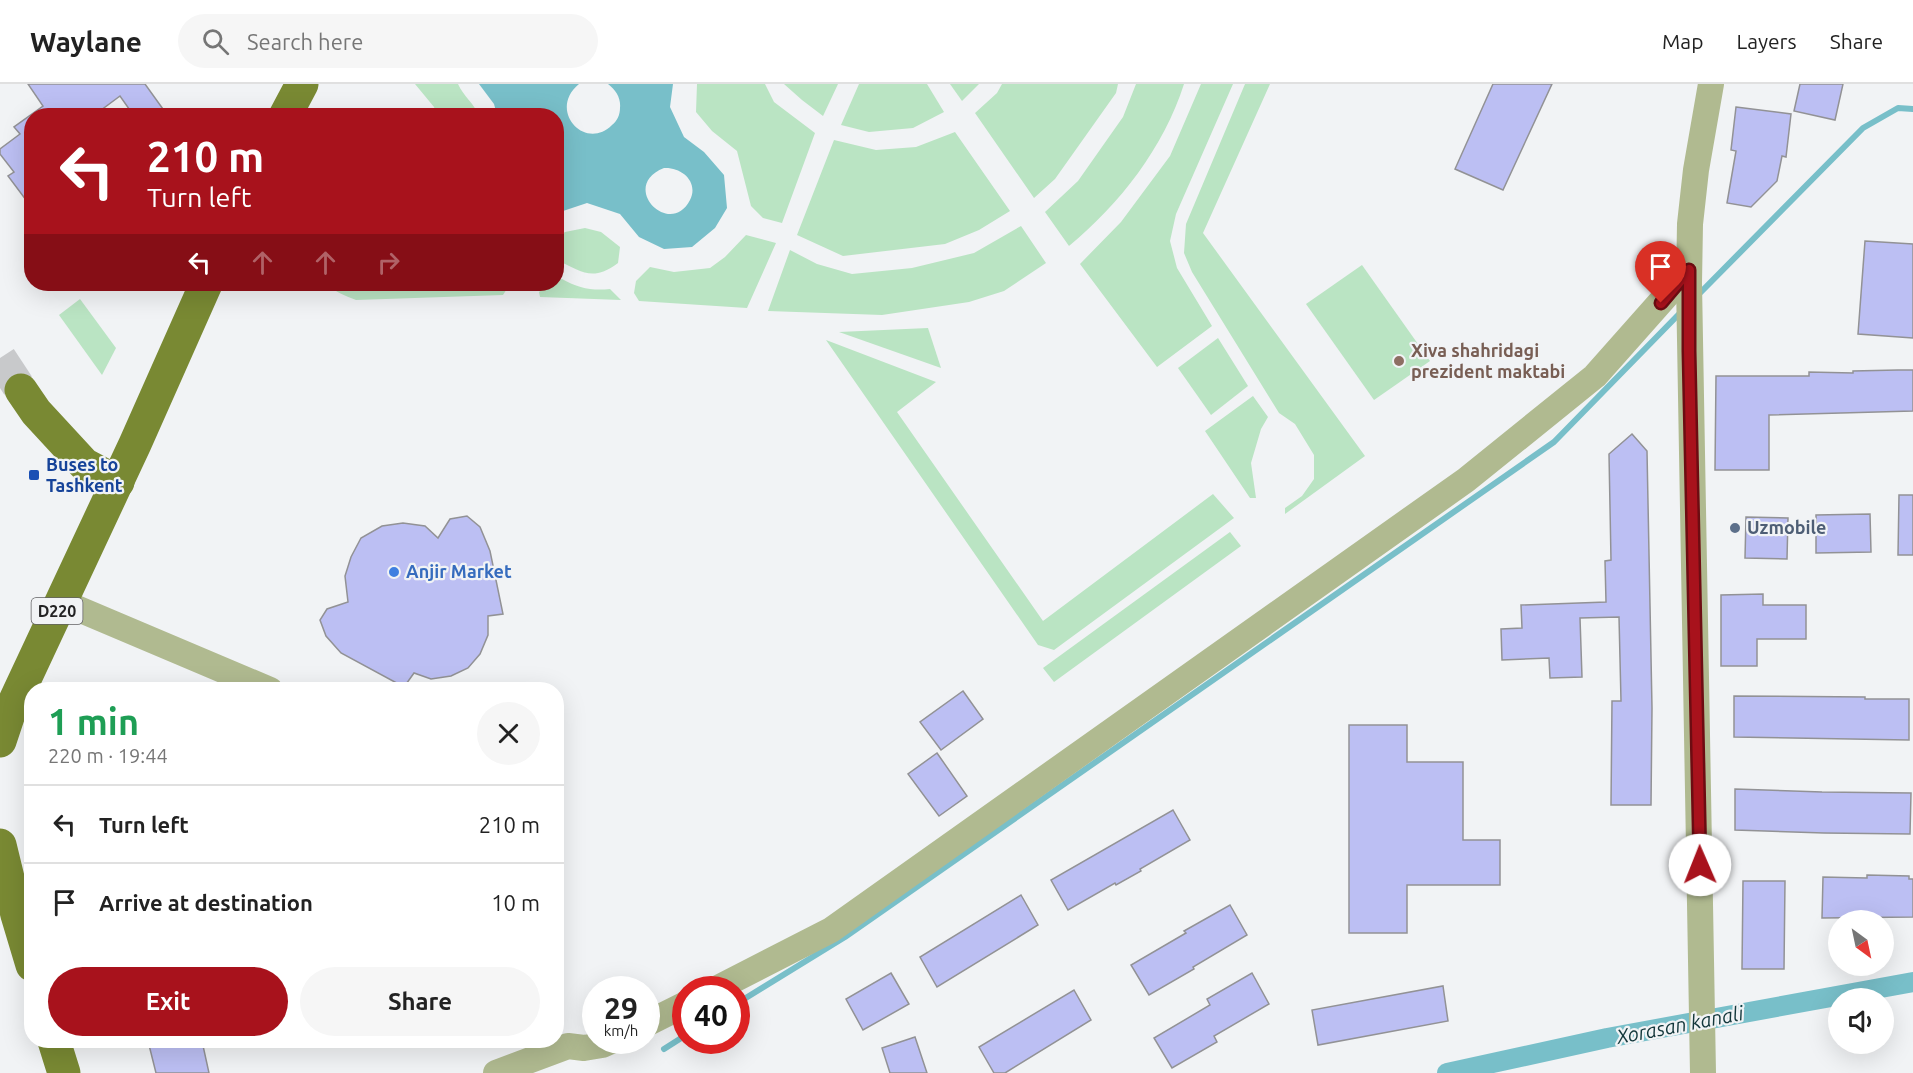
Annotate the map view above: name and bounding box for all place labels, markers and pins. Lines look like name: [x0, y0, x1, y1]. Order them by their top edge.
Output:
pin: [1635, 241, 1686, 303]
place label: Xiva shahridagi prezident maktabi: [1411, 340, 1565, 381]
marker: Xiva shahridagi prezident maktabi: [1392, 354, 1406, 368]
place label: Buses to Tashkent: [46, 454, 123, 495]
marker: Buses to Tashkent: [27, 468, 41, 482]
place label: Uzmobile: [1747, 517, 1826, 537]
marker: Uzmobile: [1728, 521, 1742, 535]
place label: Anjir Market: [406, 561, 512, 581]
marker: Anjir Market: [387, 565, 401, 579]

